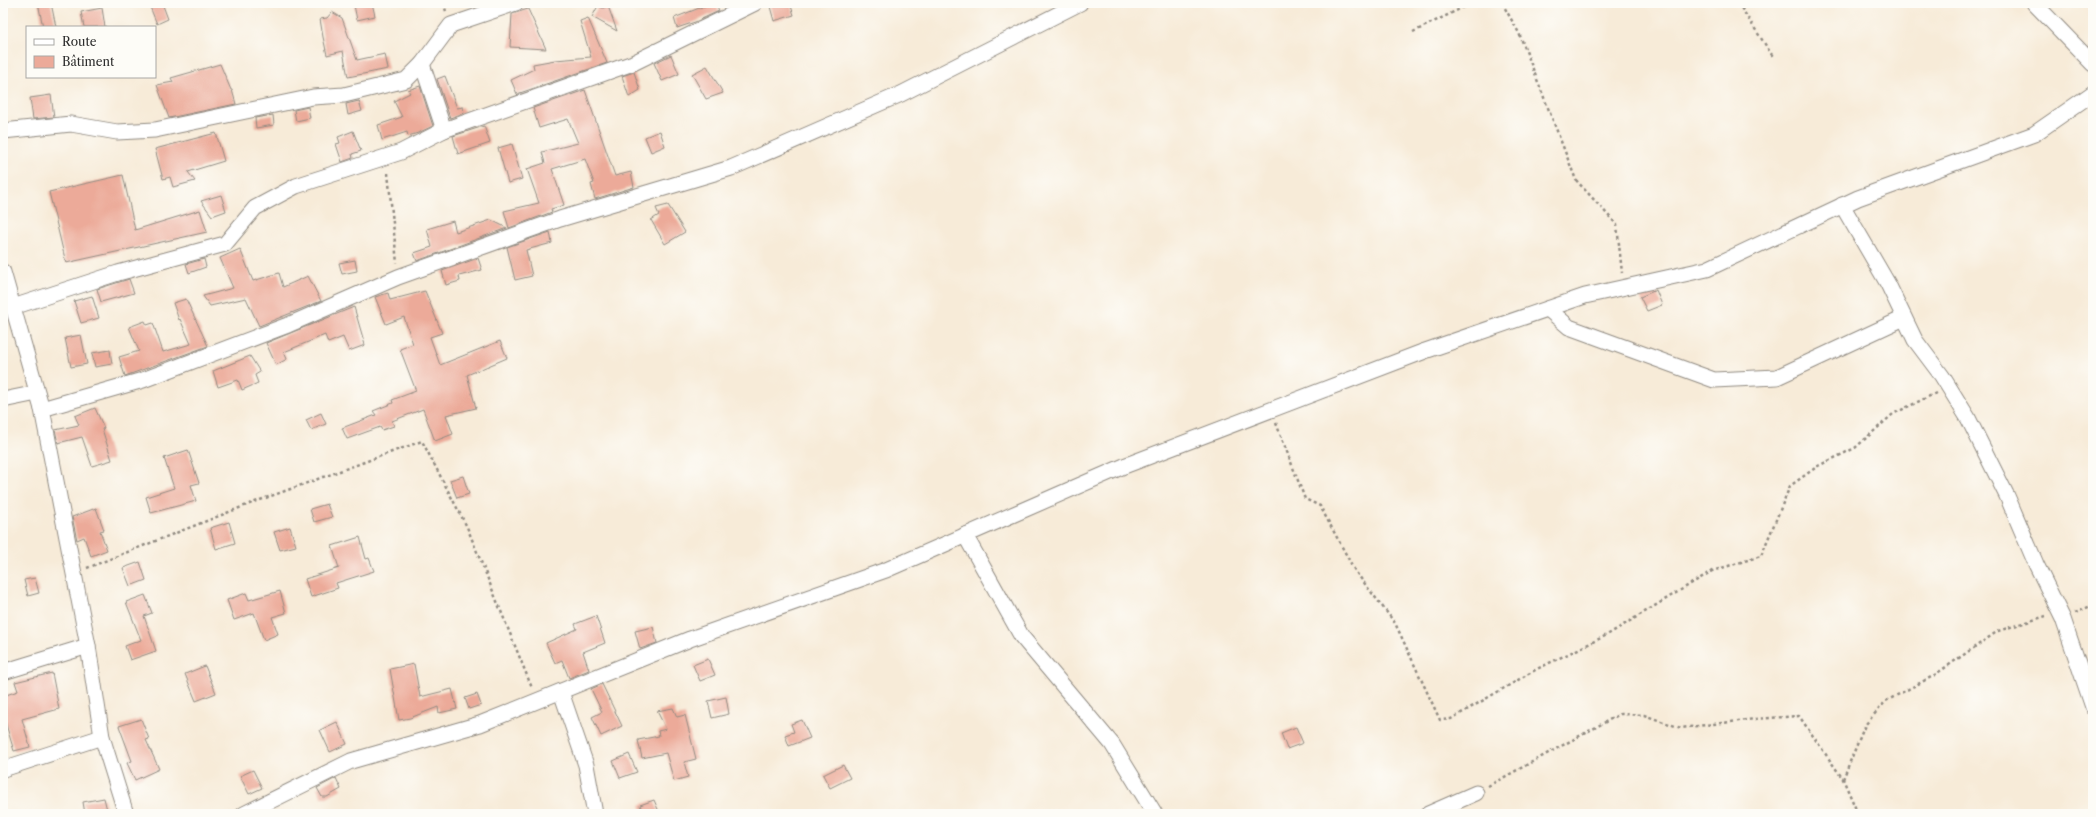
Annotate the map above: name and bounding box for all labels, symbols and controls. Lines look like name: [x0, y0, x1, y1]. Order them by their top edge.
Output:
legend: [26, 26, 156, 78]
text: Route: [62, 34, 97, 49]
text: Bâtiment: [62, 54, 115, 69]

